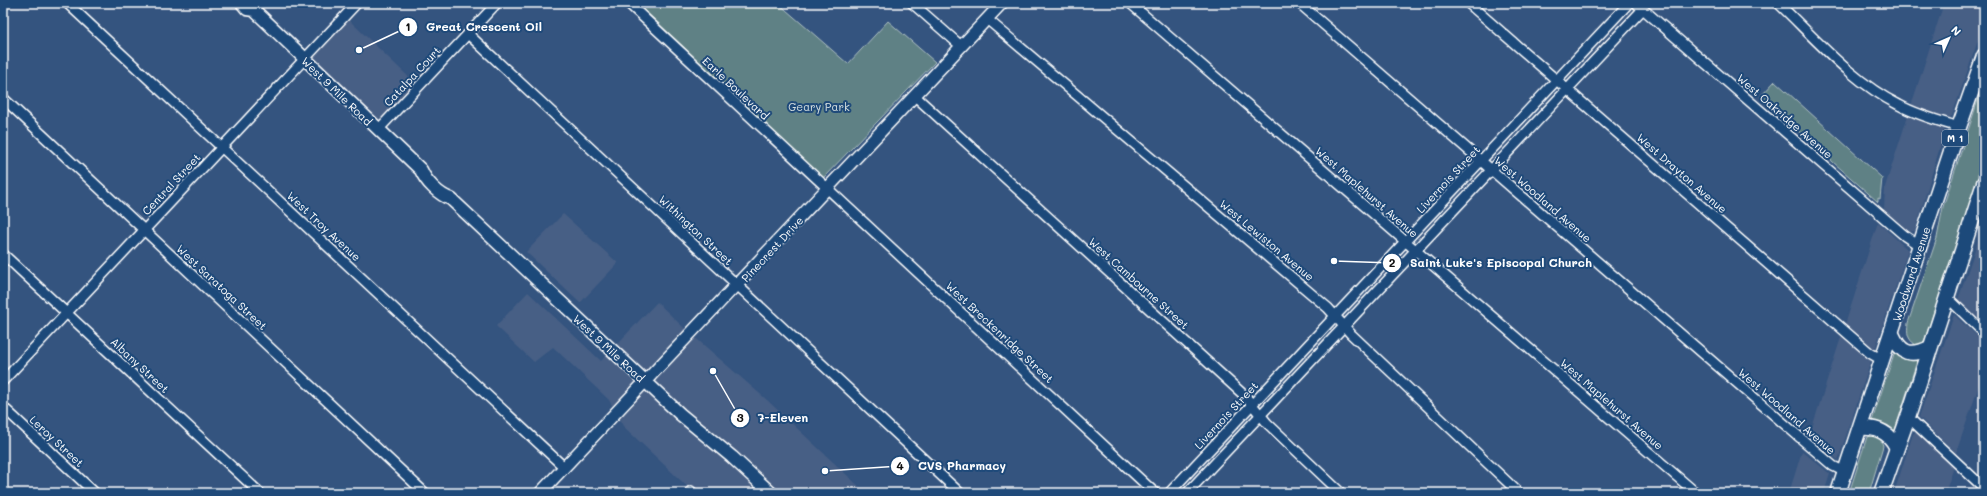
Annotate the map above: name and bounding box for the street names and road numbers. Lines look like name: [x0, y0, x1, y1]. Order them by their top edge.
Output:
street label: Catalpa Court: [380, 43, 444, 109]
street label: West 9 Mile Road: [298, 53, 376, 129]
street label: Earle Boulevard: [699, 53, 773, 123]
street label: West Oakridge Avenue: [1734, 70, 1836, 162]
street label: West Drayton Avenue: [1634, 130, 1730, 216]
road number: M 1: [1942, 130, 1968, 146]
street label: Livernois Street: [1413, 142, 1483, 216]
street label: West Maplehurst Avenue: [1312, 143, 1422, 241]
street label: Central Street: [138, 150, 204, 218]
street label: West Woodland Avenue: [1491, 153, 1595, 245]
street label: West Troy Avenue: [284, 188, 364, 264]
street label: Withington Street: [656, 192, 736, 268]
street label: West Lewiston Avenue: [1217, 196, 1318, 284]
street label: Pinecrest Drive: [738, 213, 806, 285]
street label: Woodward Avenue: [1889, 224, 1934, 323]
street label: West Cambourne Street: [1086, 234, 1192, 332]
street label: West Saratoga Street: [173, 241, 271, 333]
street label: West Breckenridge Street: [943, 278, 1057, 386]
street label: West 9 Mile Road: [570, 311, 648, 385]
street label: Albany Street: [108, 334, 173, 396]
street label: West Maplehurst Avenue: [1557, 355, 1667, 453]
street label: West Woodland Avenue: [1735, 365, 1839, 457]
street label: Livernois Street: [1191, 378, 1261, 452]
street label: Leroy Street: [27, 412, 87, 470]

